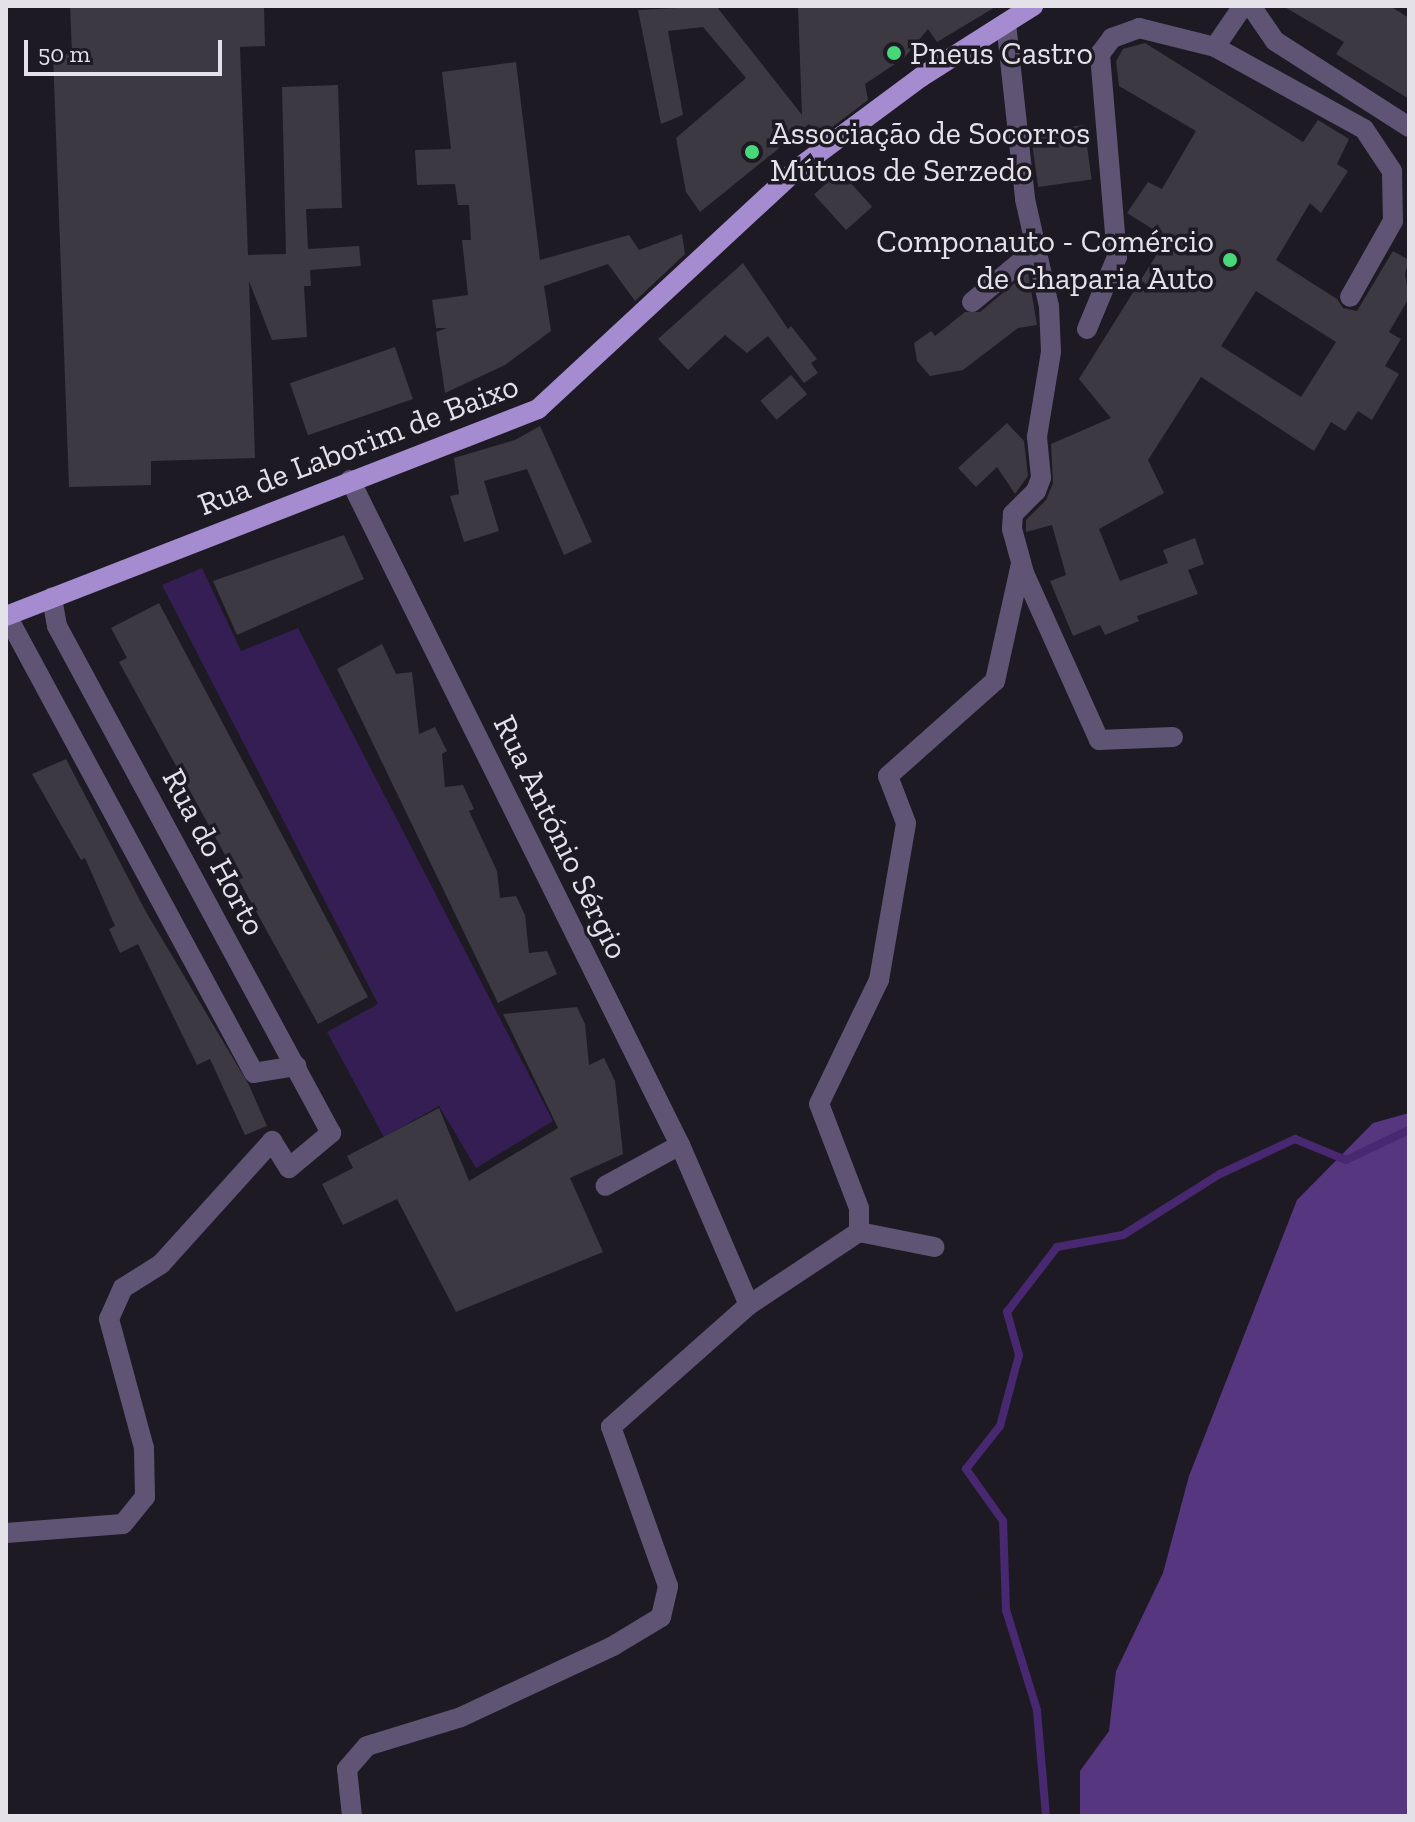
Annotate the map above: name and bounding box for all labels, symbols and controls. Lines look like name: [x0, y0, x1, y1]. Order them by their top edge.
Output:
scale bar: [28, 24, 226, 74]
place label: Pneus Castro: [910, 34, 1093, 72]
text: 50 m: [38, 39, 90, 68]
marker: Pneus Castro: [885, 44, 903, 62]
place label: Associação de Socorros Mútuos de Serzedo: [770, 115, 1090, 190]
marker: Associação de Socorros Mútuos de Serzedo: [741, 141, 763, 163]
place label: Componauto - Comércio de Chaparia Auto: [876, 223, 1214, 298]
marker: Componauto - Comércio de Chaparia Auto: [1221, 251, 1239, 269]
street label: Rua de Laborim de Baixo: [192, 366, 524, 524]
street label: Rua António Sérgio: [485, 709, 637, 965]
street label: Rua do Horto: [154, 762, 274, 942]

